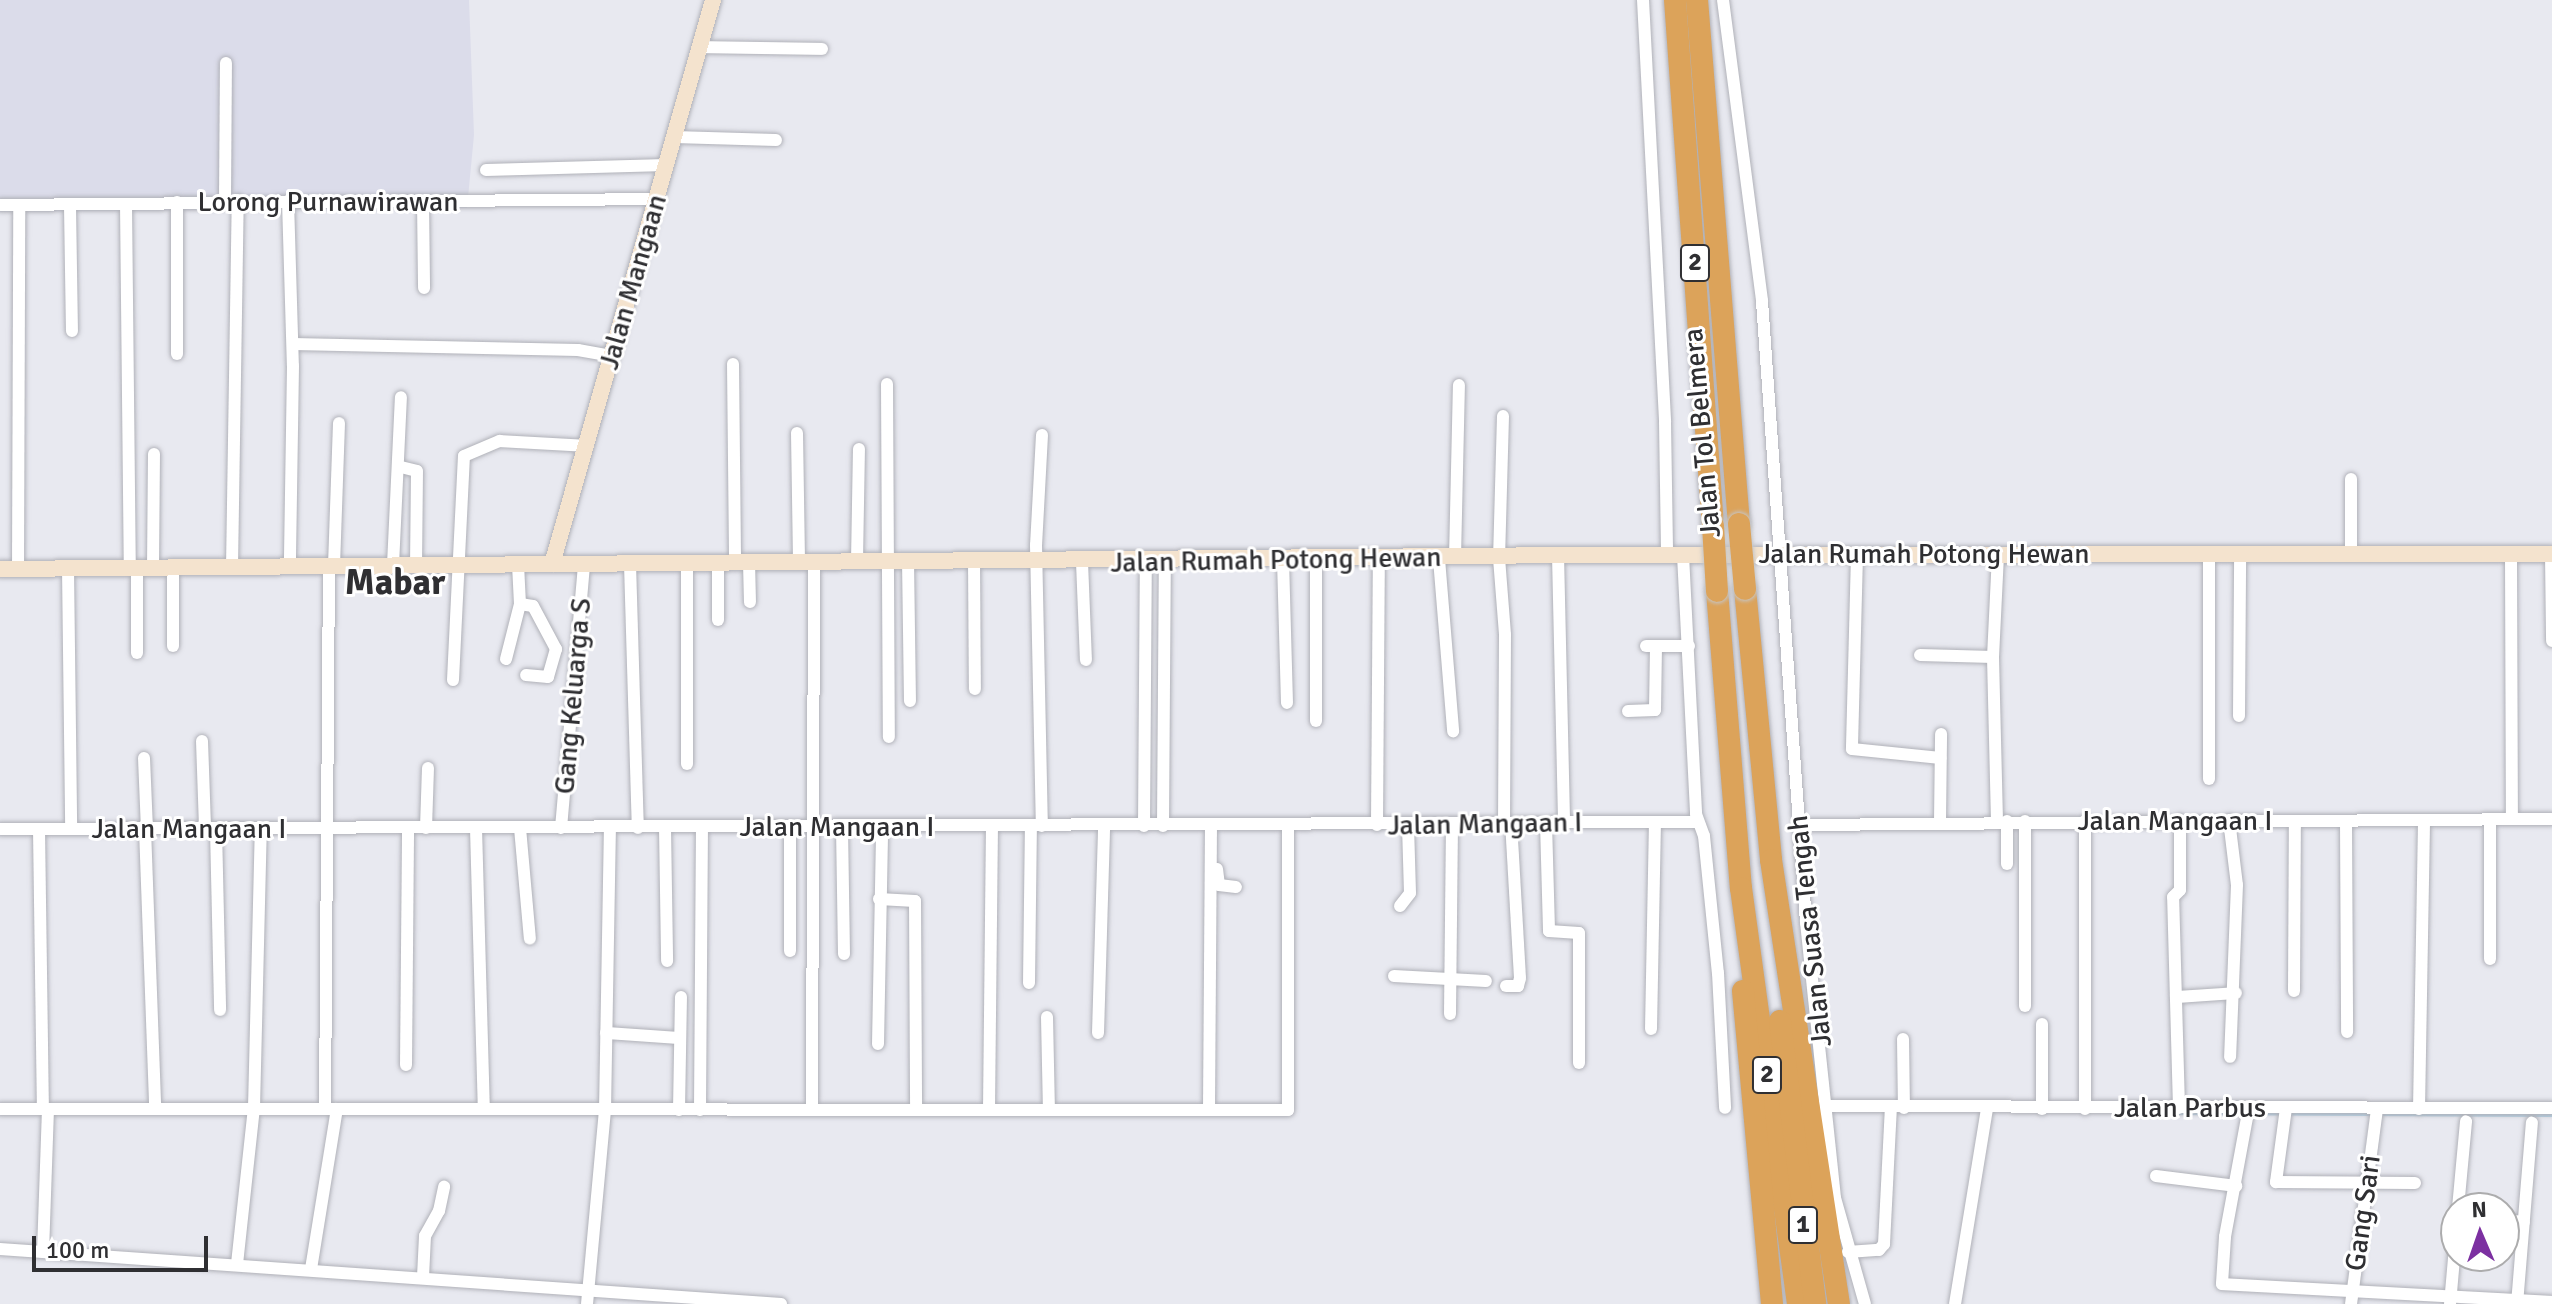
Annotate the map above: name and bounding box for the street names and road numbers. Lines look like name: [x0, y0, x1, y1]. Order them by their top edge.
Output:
street label: Lorong Purnawirawan: [198, 185, 458, 219]
street label: Jalan Mangaan: [592, 191, 674, 373]
road number: 2: [1679, 241, 1711, 285]
street label: Jalan Tol Belmera: [1676, 327, 1728, 539]
street label: Jalan Rumah Potong Hewan: [1758, 537, 2090, 571]
street label: Jalan Rumah Potong Hewan: [1110, 540, 1442, 580]
street label: Gang Keluarga S: [548, 597, 598, 795]
street label: Jalan Mangaan I: [2078, 804, 2272, 838]
street label: Jalan Mangaan I: [1387, 806, 1583, 842]
street label: Jalan Mangaan I: [740, 810, 934, 844]
street label: Jalan Mangaan I: [92, 812, 286, 846]
street label: Jalan Suasa Tengah: [1781, 814, 1839, 1048]
road number: 2: [1751, 1053, 1783, 1097]
street label: Jalan Parbus: [2114, 1091, 2266, 1125]
street label: Gang Sari: [2338, 1153, 2388, 1273]
road number: 1: [1787, 1203, 1819, 1247]

